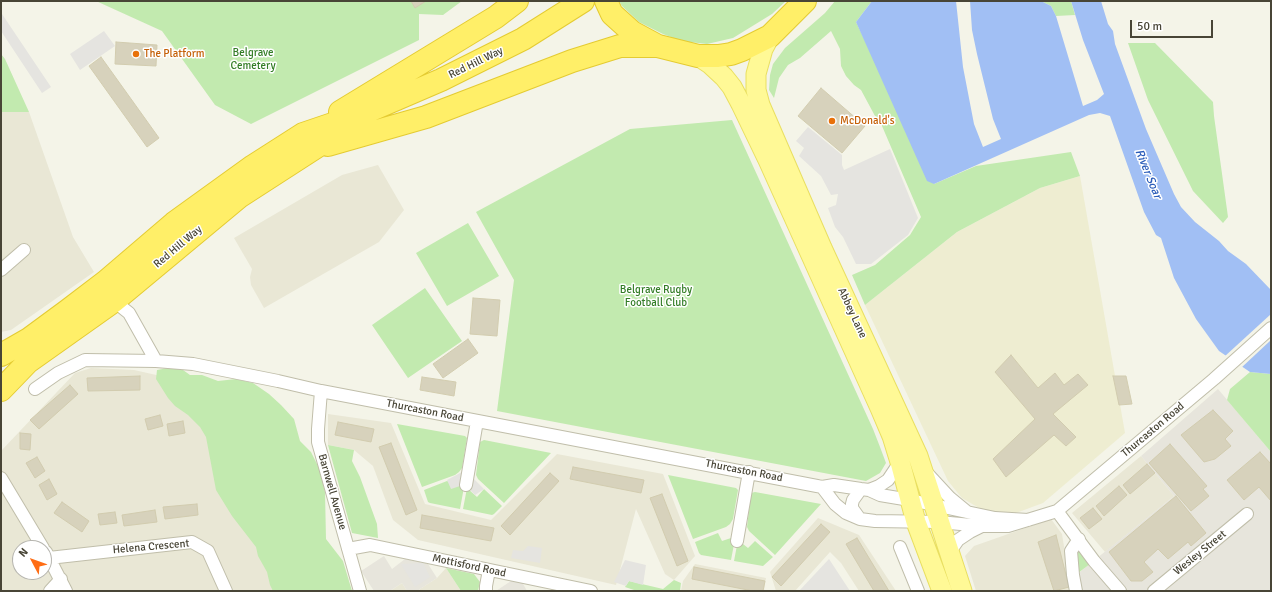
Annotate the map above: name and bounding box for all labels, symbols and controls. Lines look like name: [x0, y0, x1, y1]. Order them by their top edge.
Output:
scale bar: [1132, 12, 1215, 38]
text: 50 m: [1137, 19, 1162, 34]
street label: Red Hill Way: [447, 44, 505, 82]
park label: Belgrave Cemetery: [230, 46, 276, 72]
place label: The Platform: [144, 47, 204, 61]
marker: The Platform: [131, 49, 141, 59]
place label: McDonald's: [840, 114, 895, 128]
marker: McDonald's: [827, 116, 837, 126]
water label: River Soar: [1132, 147, 1164, 201]
street label: Red Hill Way: [151, 223, 205, 271]
park label: Belgrave Rugby Football Club: [620, 283, 692, 309]
street label: Abbey Lane: [835, 286, 869, 340]
street label: Thurcaston Road: [385, 397, 465, 425]
street label: Thurcaston Road: [1119, 400, 1187, 460]
street label: Barnwell Avenue: [315, 452, 349, 532]
street label: Thurcaston Road: [704, 457, 784, 485]
street label: Wesley Street: [1171, 528, 1229, 578]
street label: Helena Crescent: [112, 537, 190, 557]
north arrow: [12, 540, 52, 580]
text: N: [16, 545, 31, 560]
street label: Mottisford Road: [431, 552, 507, 580]

